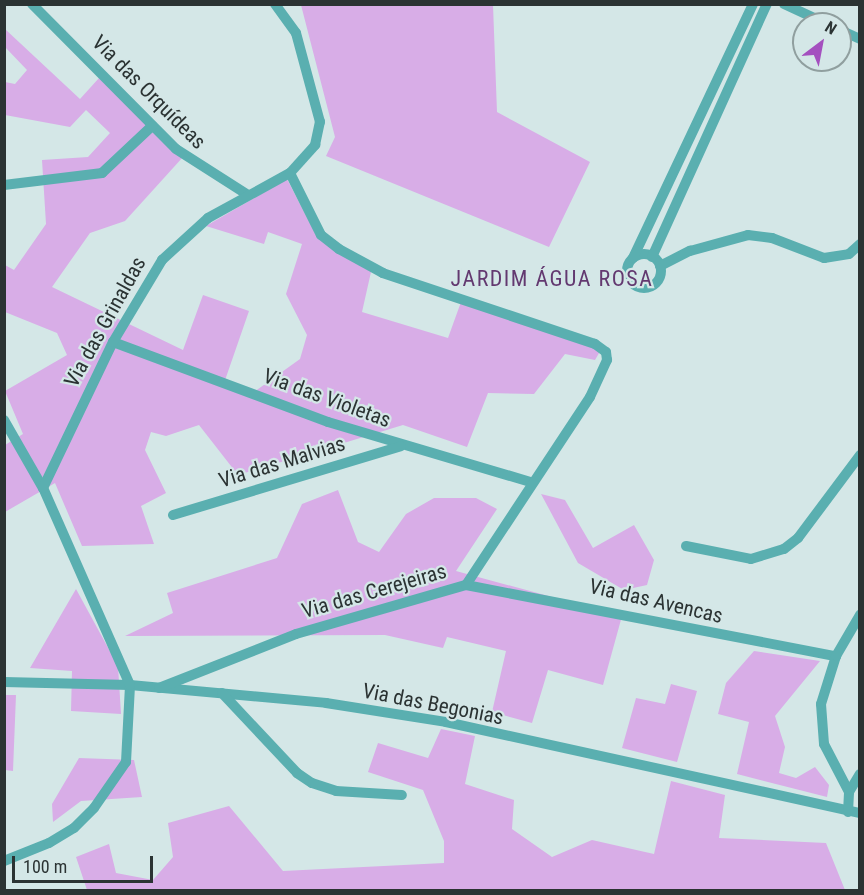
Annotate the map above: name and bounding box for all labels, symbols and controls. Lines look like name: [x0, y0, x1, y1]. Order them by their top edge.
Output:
north arrow: [792, 12, 852, 72]
text: N: [822, 17, 840, 39]
street label: Via das Orquídeas: [87, 30, 211, 154]
street label: Via das Grinaldas: [59, 252, 151, 392]
district label: JARDIM ÁGUA ROSA: [451, 266, 653, 292]
street label: Via das Violetas: [260, 363, 394, 433]
street label: Via das Malvias: [216, 431, 348, 493]
street label: Via das Cerejeiras: [299, 558, 449, 624]
street label: Via das Avencas: [587, 573, 725, 629]
street label: Via das Begonias: [360, 678, 506, 730]
scale bar: [15, 844, 156, 882]
text: 100 m: [23, 856, 67, 877]

